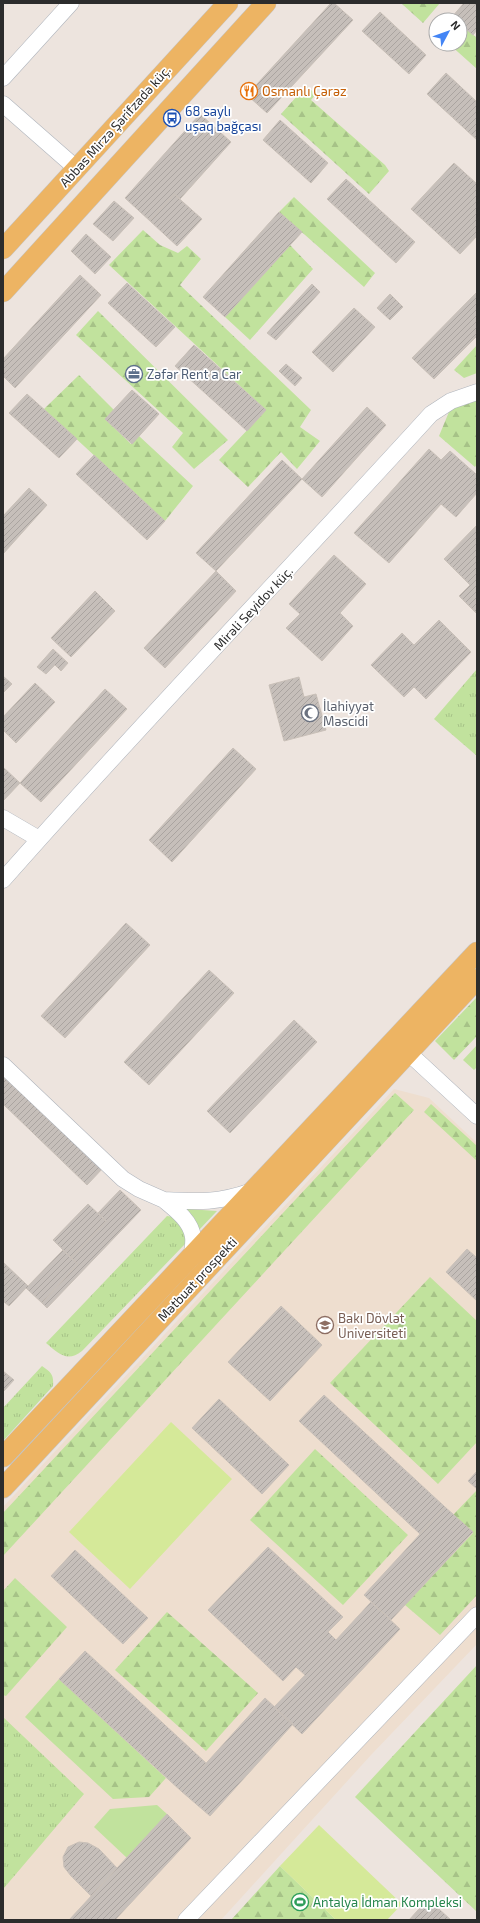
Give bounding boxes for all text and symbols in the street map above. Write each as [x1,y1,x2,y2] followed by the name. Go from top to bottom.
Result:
[428,12,468,52] north arrow
[448,18,463,32] text: N
[56,62,175,191] street label: Abbas Mirzə Şərifzadə küç.
[239,81,259,101] restaurant icon: Osmanlı Çərəz
[262,83,347,100] place label: Osmanlı Çərəz
[185,103,262,135] place label: 68 saylı uşaq bağçası
[162,108,182,128] bus stop icon: 68 saylı uşaq bağçası
[124,364,144,384] office icon: Zəfər Rent a Car
[147,366,241,382] place label: Zəfər Rent a Car
[210,563,297,654] street label: Mirəli Seyidov küç.
[323,698,374,729] place label: İlahiyyət Məscidi
[300,703,320,723] mosque icon: İlahiyyət Məscidi
[154,1234,240,1324] street label: Mətbuat prospekti
[338,1310,406,1341] place label: Bakı Dövlət Universiteti
[315,1315,335,1335] school or university icon: Bakı Dövlət Universiteti
[290,1892,310,1912] sports icon: Antalya İdman Kompleksi
[313,1894,462,1910] place label: Antalya İdman Kompleksi

